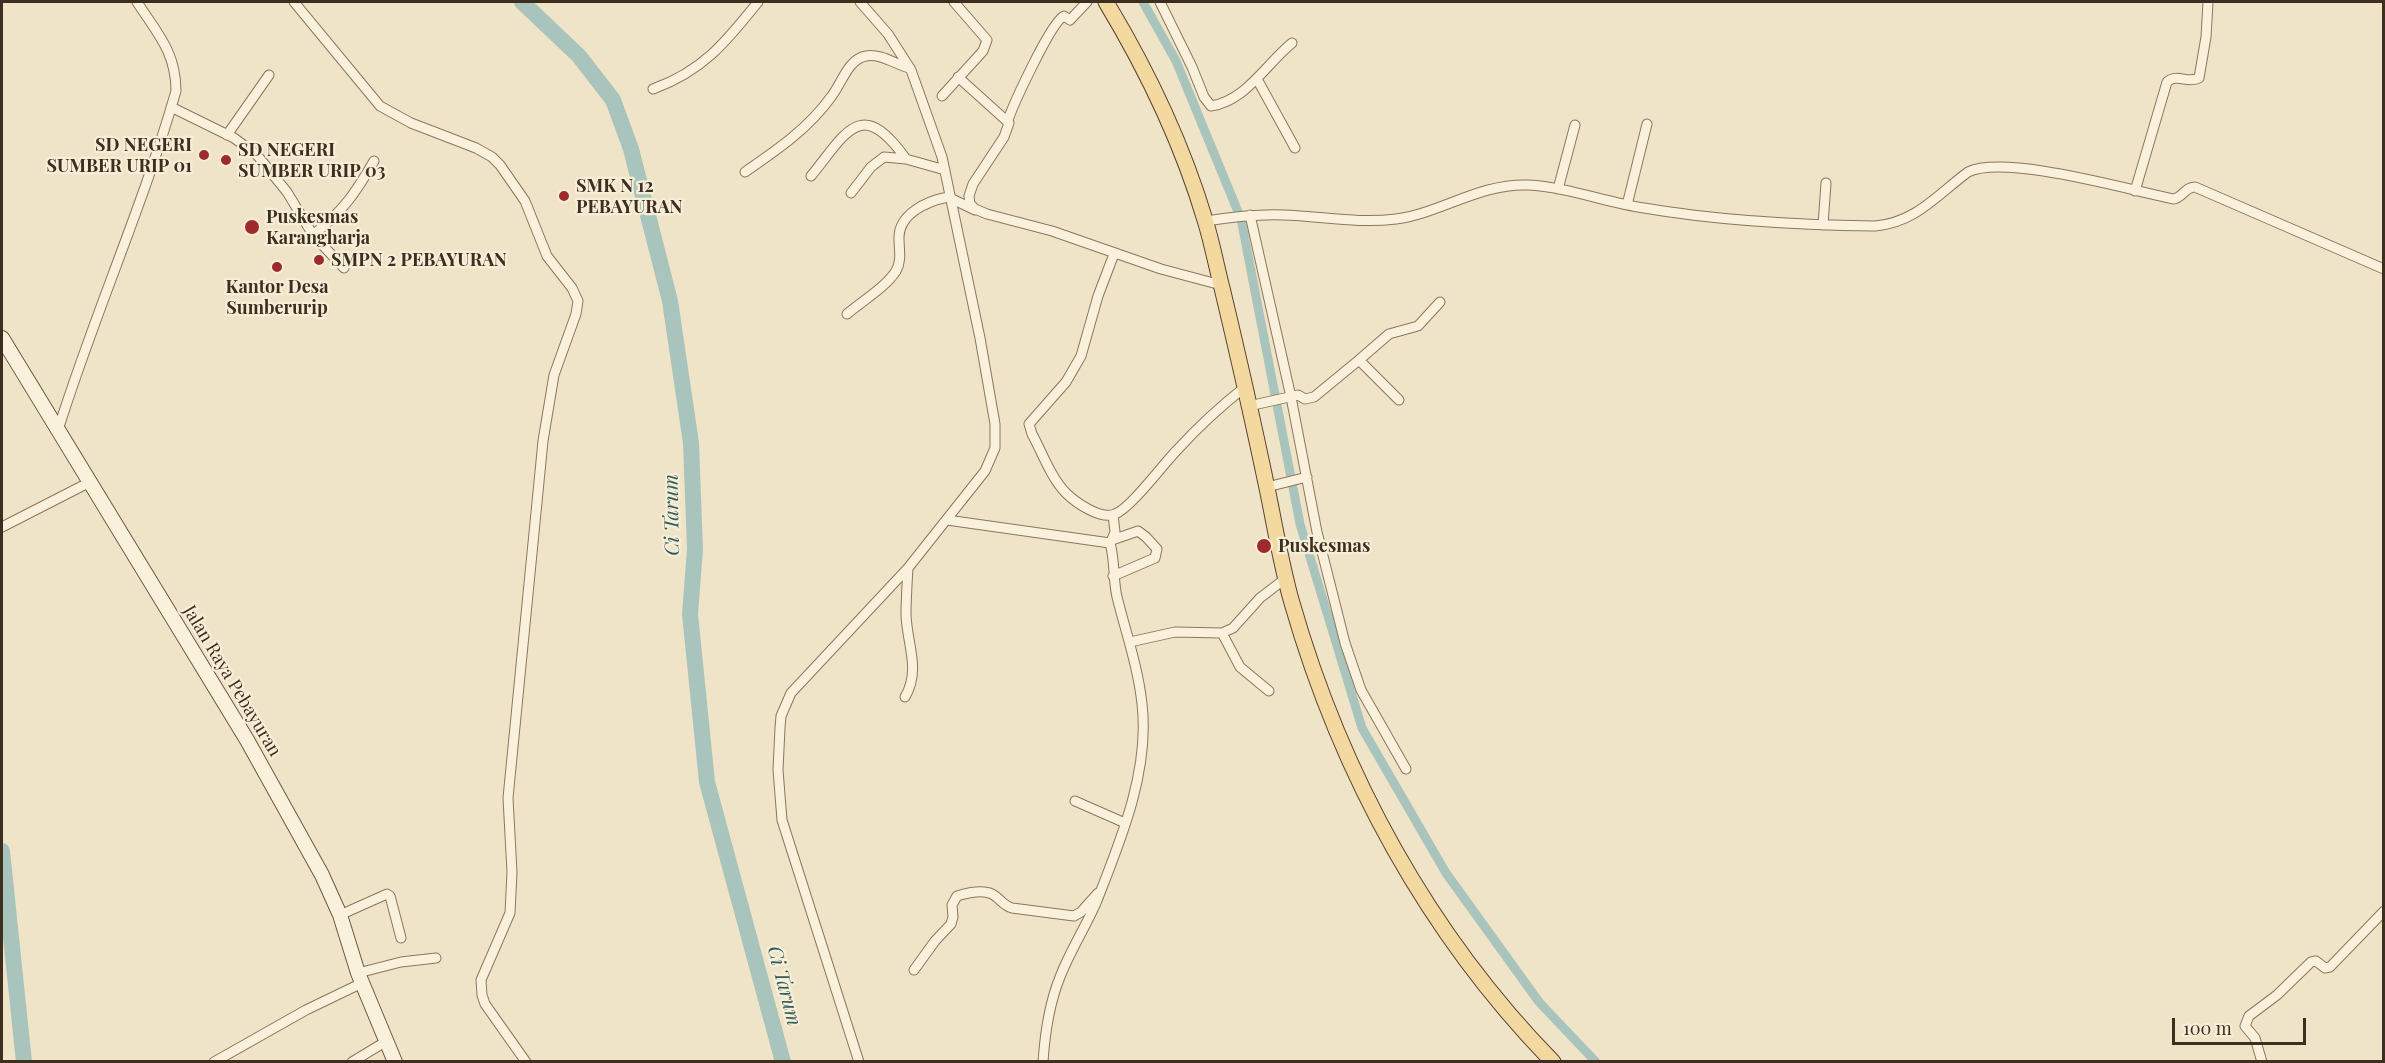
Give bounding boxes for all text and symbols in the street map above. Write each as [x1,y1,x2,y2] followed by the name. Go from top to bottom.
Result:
[46,134,192,176] place label: SD NEGERI SUMBER URIP 01
[238,139,385,182] place label: SD NEGERI SUMBER URIP 03
[197,148,211,162] marker: SD NEGERI SUMBER URIP 01
[219,153,233,167] marker: SD NEGERI SUMBER URIP 03
[576,175,682,218] place label: SMK N 12 PEBAYURAN
[557,189,571,203] marker: SMK N 12 PEBAYURAN
[266,206,370,248] place label: Puskesmas Karangharja
[243,218,261,236] marker: Puskesmas Karangharja
[331,249,507,271] place label: SMPN 2 PEBAYURAN
[312,253,326,267] marker: SMPN 2 PEBAYURAN
[270,260,284,274] marker: Kantor Desa Sumberurip
[226,276,328,318] place label: Kantor Desa Sumberurip
[659,474,685,556] water label: Ci Tarum
[1278,535,1370,557] place label: Puskesmas
[1255,537,1273,555] marker: Puskesmas
[178,602,286,760] street label: Jalan Raya Pebayuran
[762,943,806,1029] water label: Ci Tarum
[2175,1006,2308,1044] scale bar
[2183,1016,2232,1040] text: 100 m

